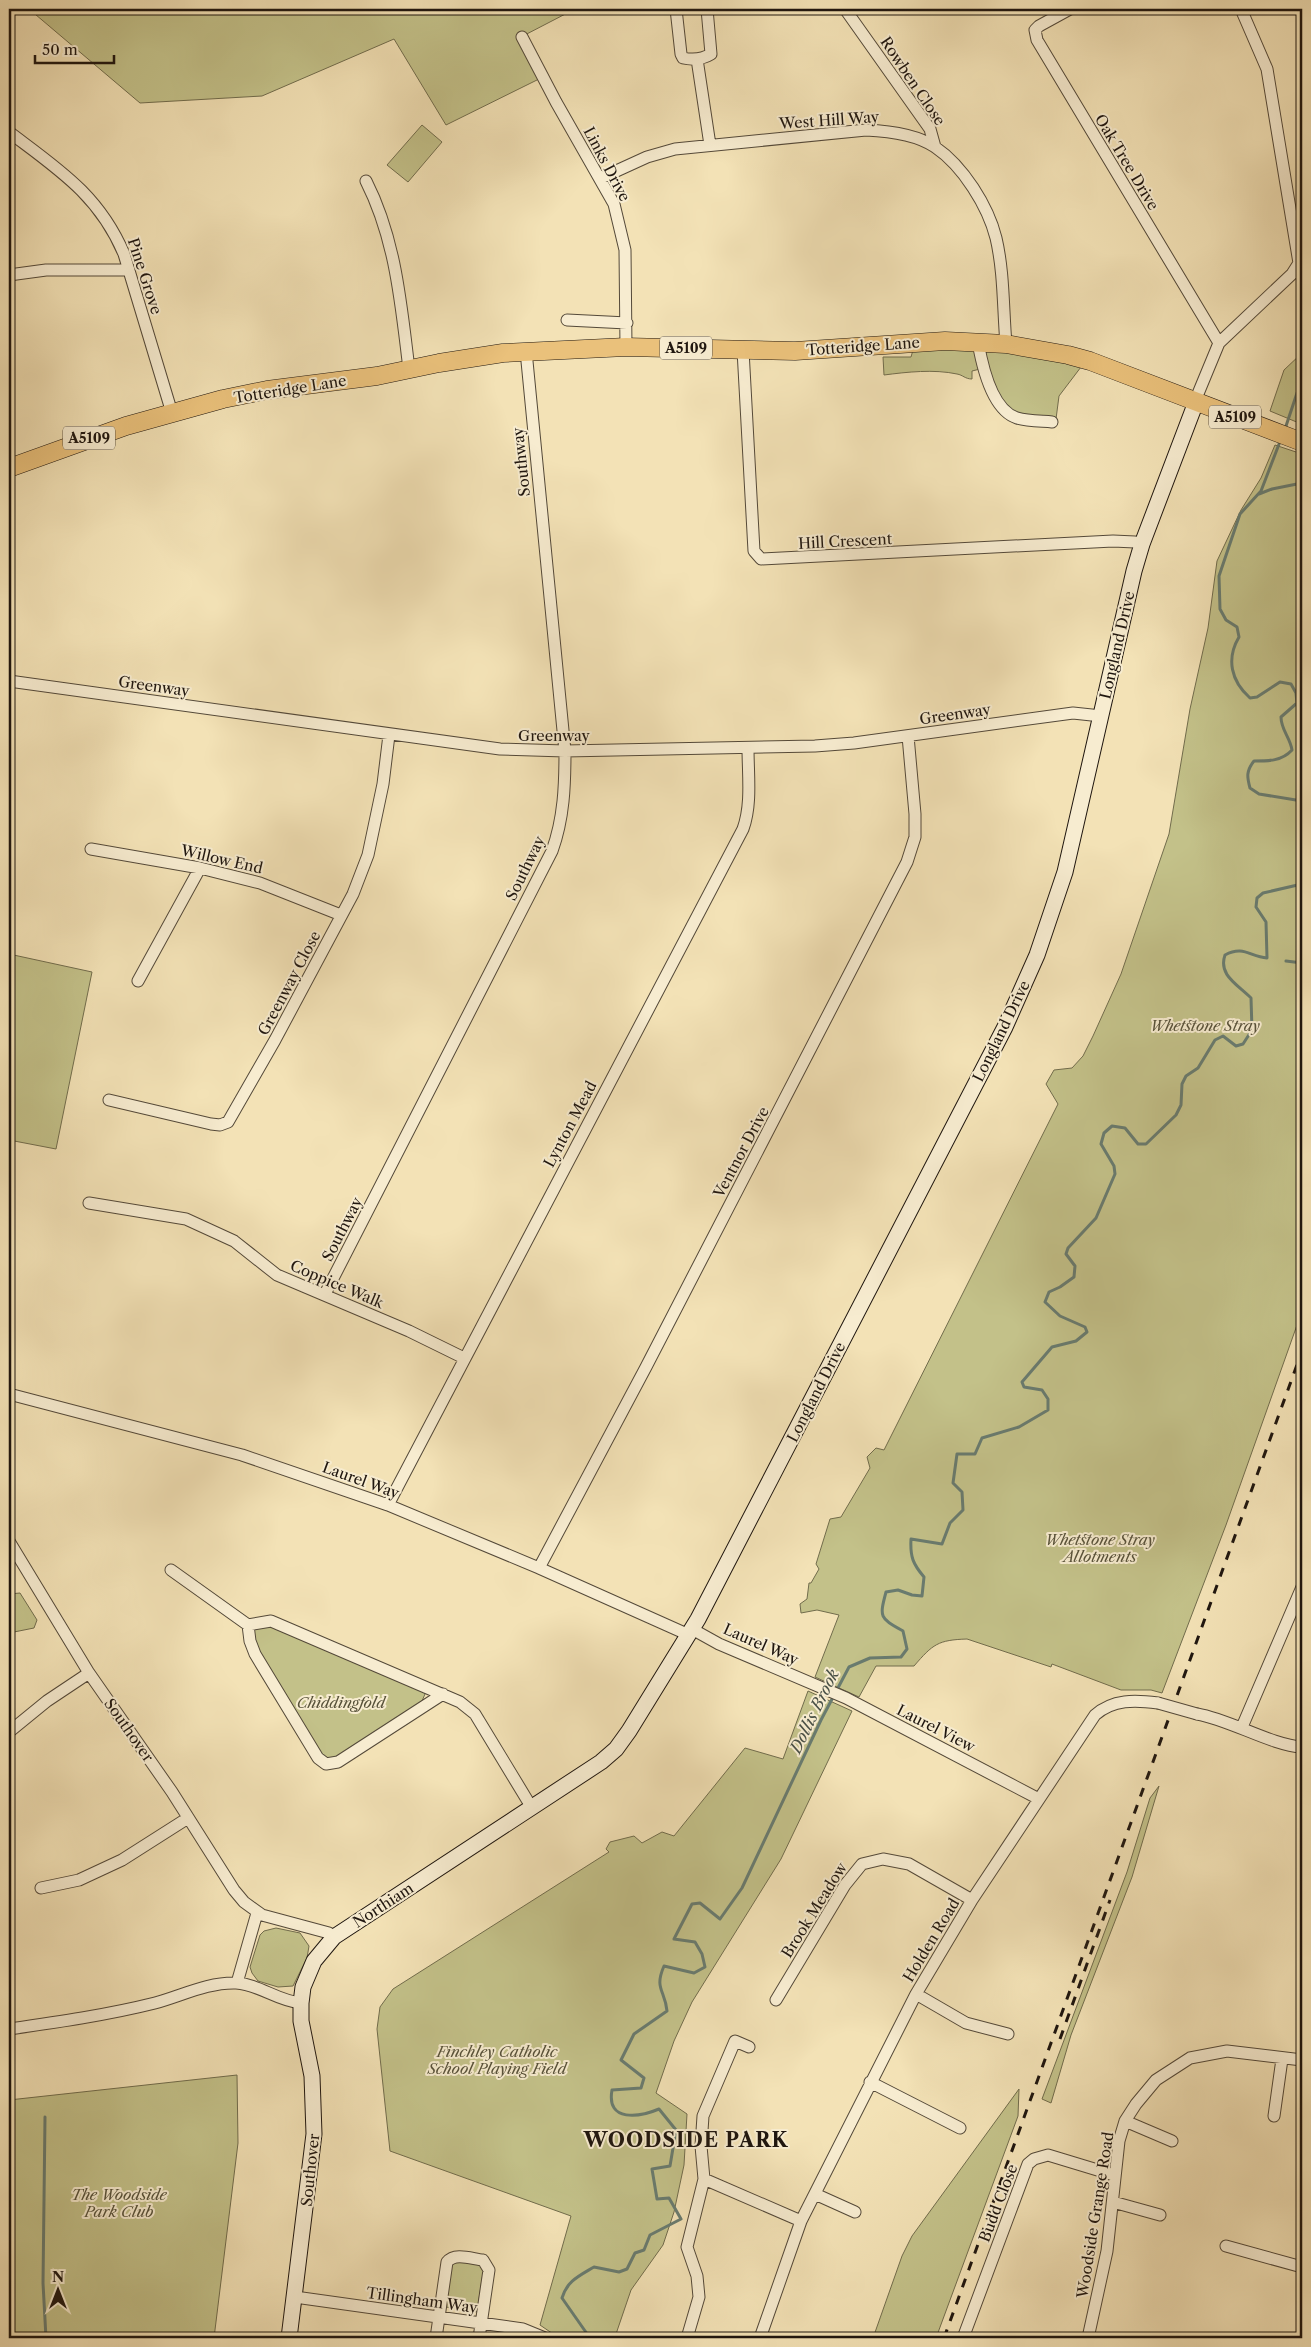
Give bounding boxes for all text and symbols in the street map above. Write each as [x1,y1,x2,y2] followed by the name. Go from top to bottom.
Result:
[35,32,114,64] scale bar
[876,33,950,129] street label: Rowben Close
[42,40,78,59] text: 50 m
[777,107,880,133] street label: West Hill Way
[1091,111,1163,213] street label: Oak Tree Drive
[579,123,635,205] street label: Links Drive
[124,235,166,317] street label: Pine Grove
[806,333,920,359] street label: Totteridge Lane
[660,336,712,359] road number: A5109
[232,371,348,407] street label: Totteridge Lane
[1209,406,1261,428] road number: A5109
[63,426,115,449] road number: A5109
[508,426,534,498] street label: Southway
[798,529,893,553] street label: Hill Crescent
[1095,589,1139,701] street label: Longland Drive
[117,672,192,700] street label: Greenway
[918,700,993,728] street label: Greenway
[518,726,591,745] street label: Greenway
[501,832,549,903] street label: Southway
[178,840,265,878] street label: Willow End
[253,928,325,1038] street label: Greenway Close
[968,977,1034,1085] street label: Longland Drive
[1150,1016,1261,1035] park label: Whetstone Stray
[539,1078,601,1170] street label: Lynton Mead
[709,1103,773,1202] street label: Ventnor Drive
[318,1193,367,1264] street label: Southway
[287,1256,388,1313] street label: Coppice Walk
[783,1339,849,1445] street label: Longland Drive
[320,1457,403,1503] street label: Laurel Way
[1045,1530,1156,1566] park label: Whetstone Stray Allotments
[720,1619,802,1669] street label: Laurel Way
[784,1665,843,1758] water label: Dollis Brook
[297,1693,387,1712] park label: Chiddingfold
[100,1695,158,1766] street label: Southover
[894,1700,979,1756] street label: Laurel View
[777,1858,851,1961] street label: Brook Meadow
[349,1878,417,1932] street label: Northiam
[899,1895,963,1985] street label: Holden Road
[427,2042,568,2078] park label: Finchley Catholic School Playing Field
[582,2128,789,2152] district label: WOODSIDE PARK
[1072,2130,1118,2301] street label: Woodside Grange Road
[297,2132,323,2207] street label: Southover
[974,2161,1022,2245] street label: Budd Close
[71,2185,168,2221] park label: The Woodside Park Club
[32,2264,82,2314] north arrow
[52,2268,64,2286] text: N
[365,2283,479,2317] street label: Tillingham Way

